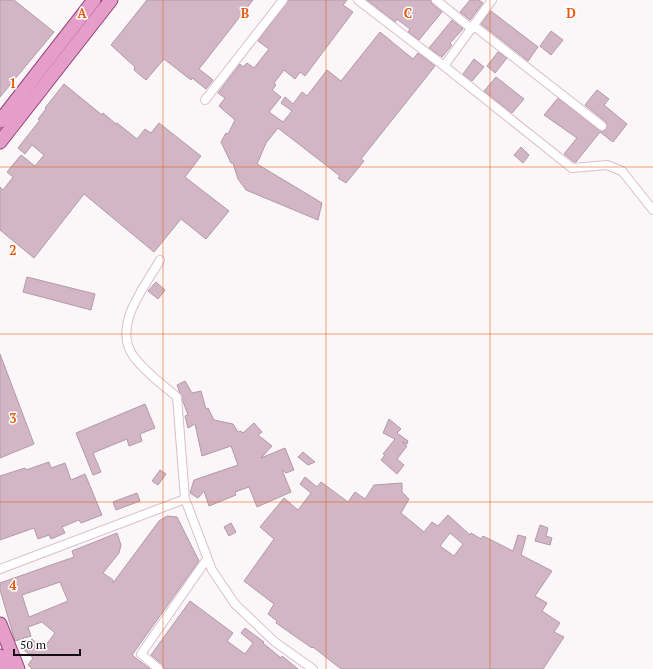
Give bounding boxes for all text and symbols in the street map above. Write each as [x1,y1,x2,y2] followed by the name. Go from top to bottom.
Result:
[77,4,87,22] text: A
[241,4,249,22] text: B
[404,4,412,22] text: C
[566,4,576,22] text: D
[9,74,17,92] text: 1
[9,241,17,259] text: 2
[9,409,17,427] text: 3
[9,576,17,594] text: 4
[14,631,80,657] scale bar
[20,637,47,652] text: 50 m

